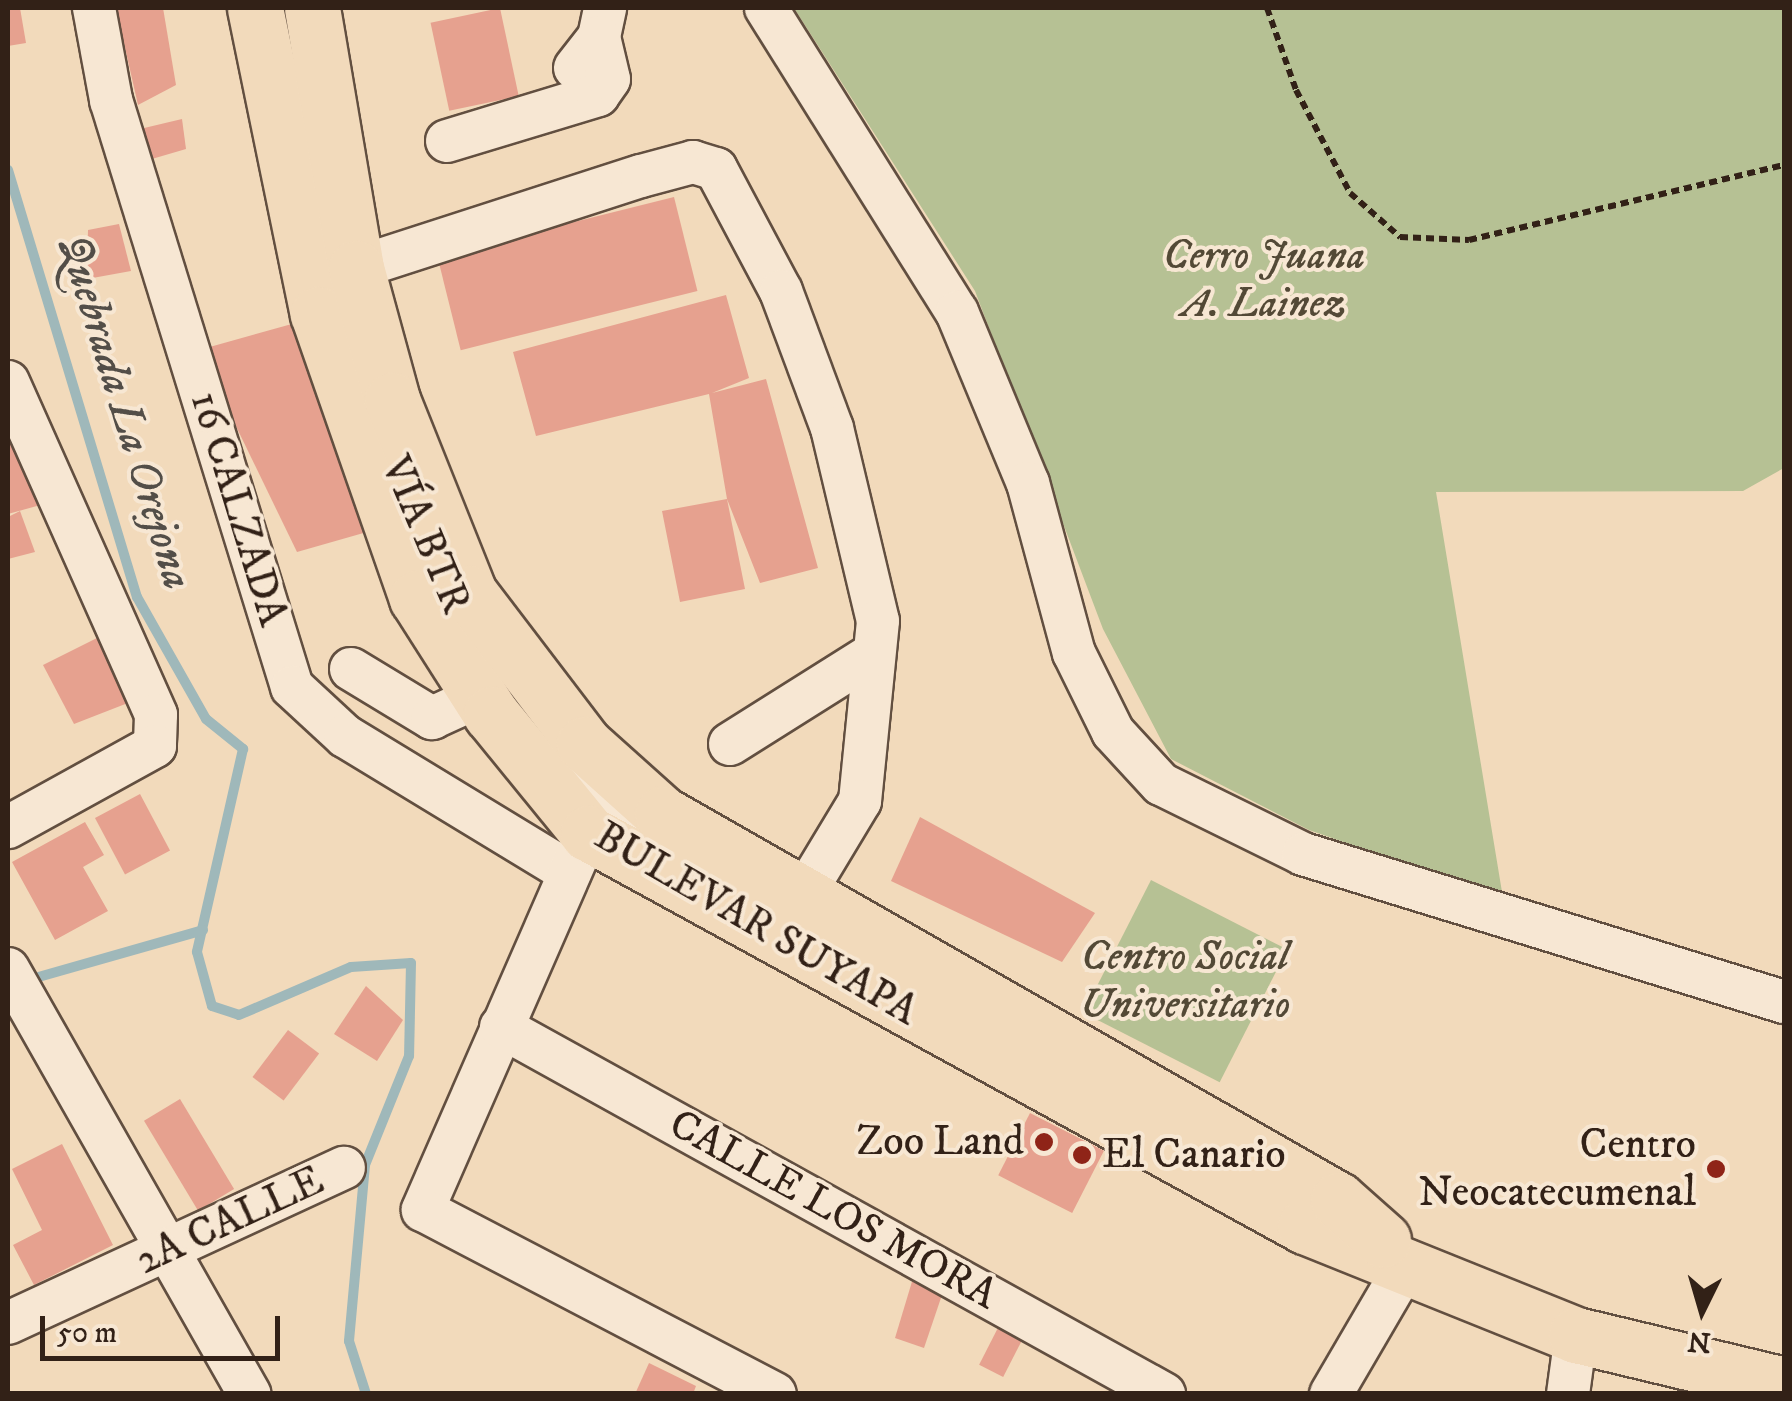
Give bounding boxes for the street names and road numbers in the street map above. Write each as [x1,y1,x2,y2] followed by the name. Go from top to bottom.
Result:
[178,386,298,632] street label: 16 CALZADA
[369,449,481,621] street label: VÍA BTR
[586,811,926,1037] street label: BULEVAR SUYAPA
[660,1099,1006,1321] street label: CALLE LOS MORA
[128,1156,332,1286] street label: 2A CALLE

